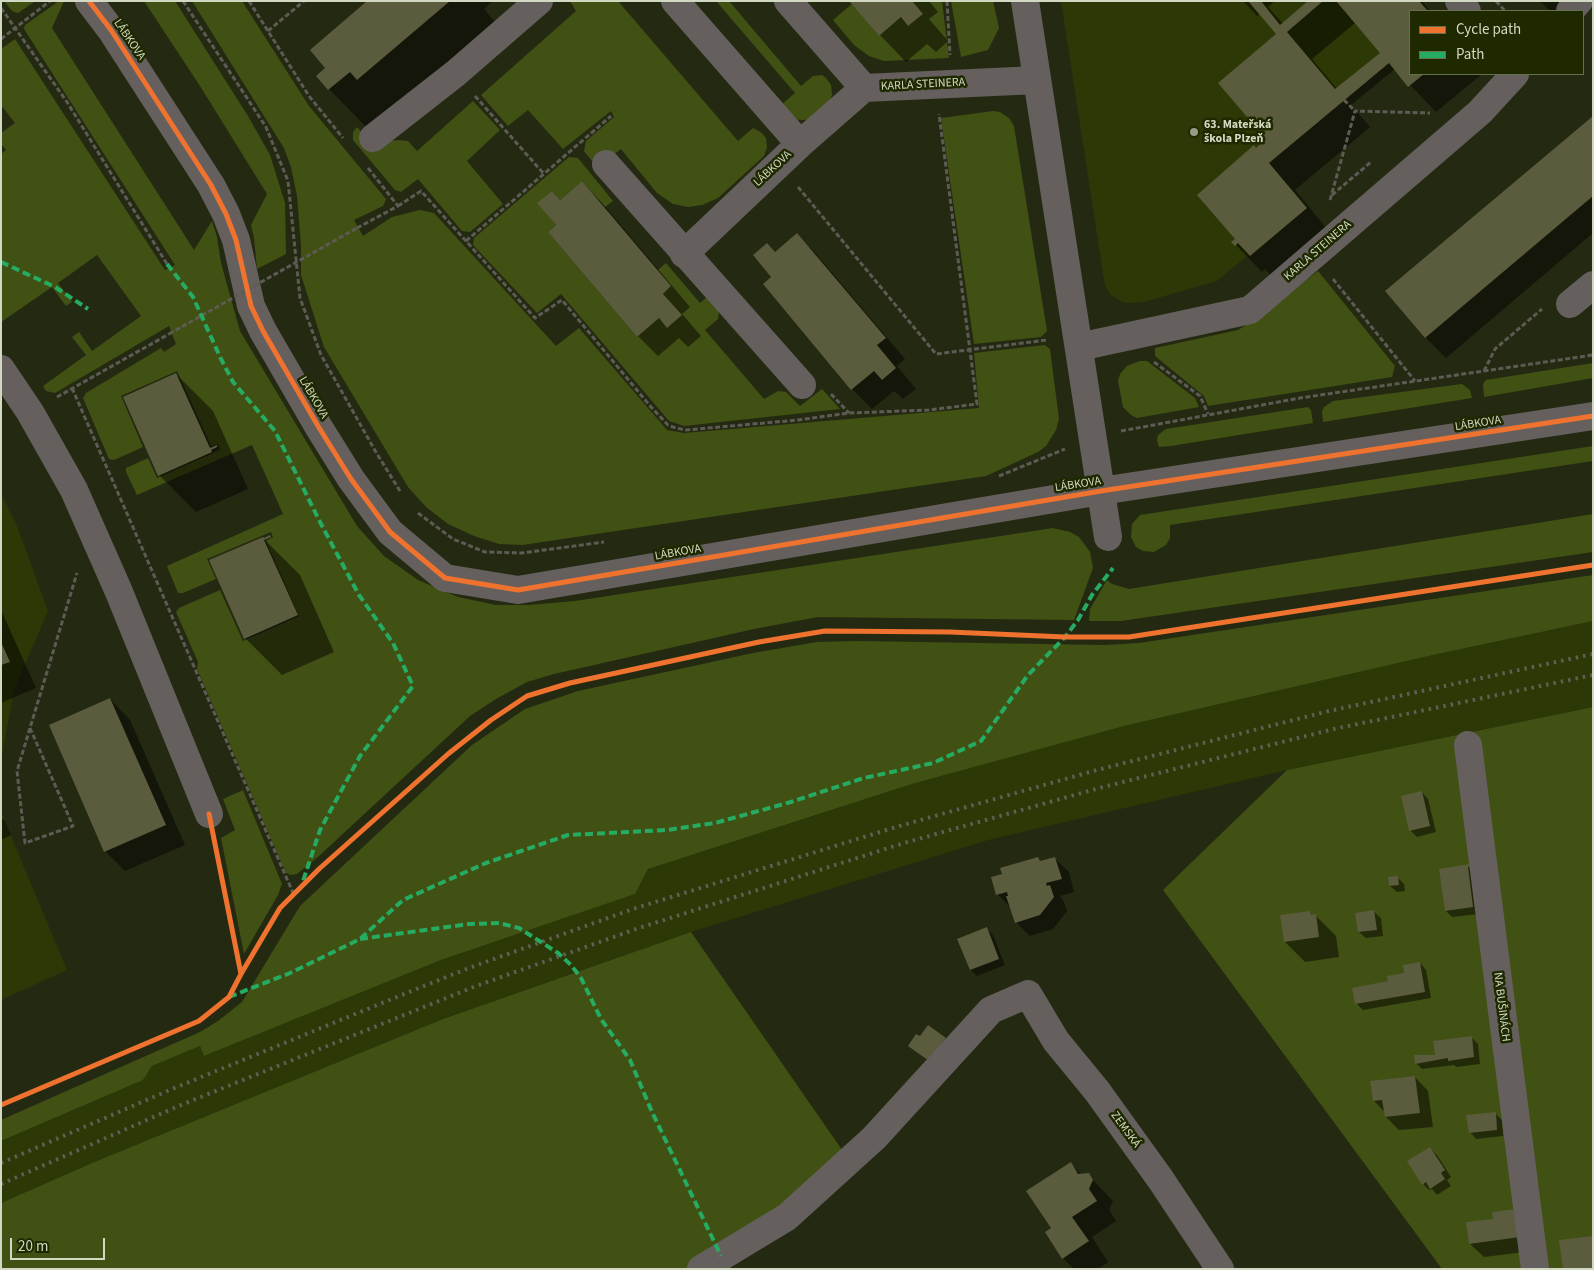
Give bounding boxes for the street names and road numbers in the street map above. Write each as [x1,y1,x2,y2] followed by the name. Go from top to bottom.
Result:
[110,17,148,63] street label: LÁBKOVA
[880,76,966,94] street label: KARLA STEINERA
[751,148,795,190] street label: LÁBKOVA
[1281,218,1355,284] street label: KARLA STEINERA
[295,374,331,422] street label: LÁBKOVA
[1454,413,1502,435] street label: LÁBKOVA
[1054,474,1102,496] street label: LÁBKOVA
[654,542,702,564] street label: LÁBKOVA
[1490,971,1512,1043] street label: NA BUŠINÁCH
[1107,1109,1143,1151] street label: ZEMSKÁ

